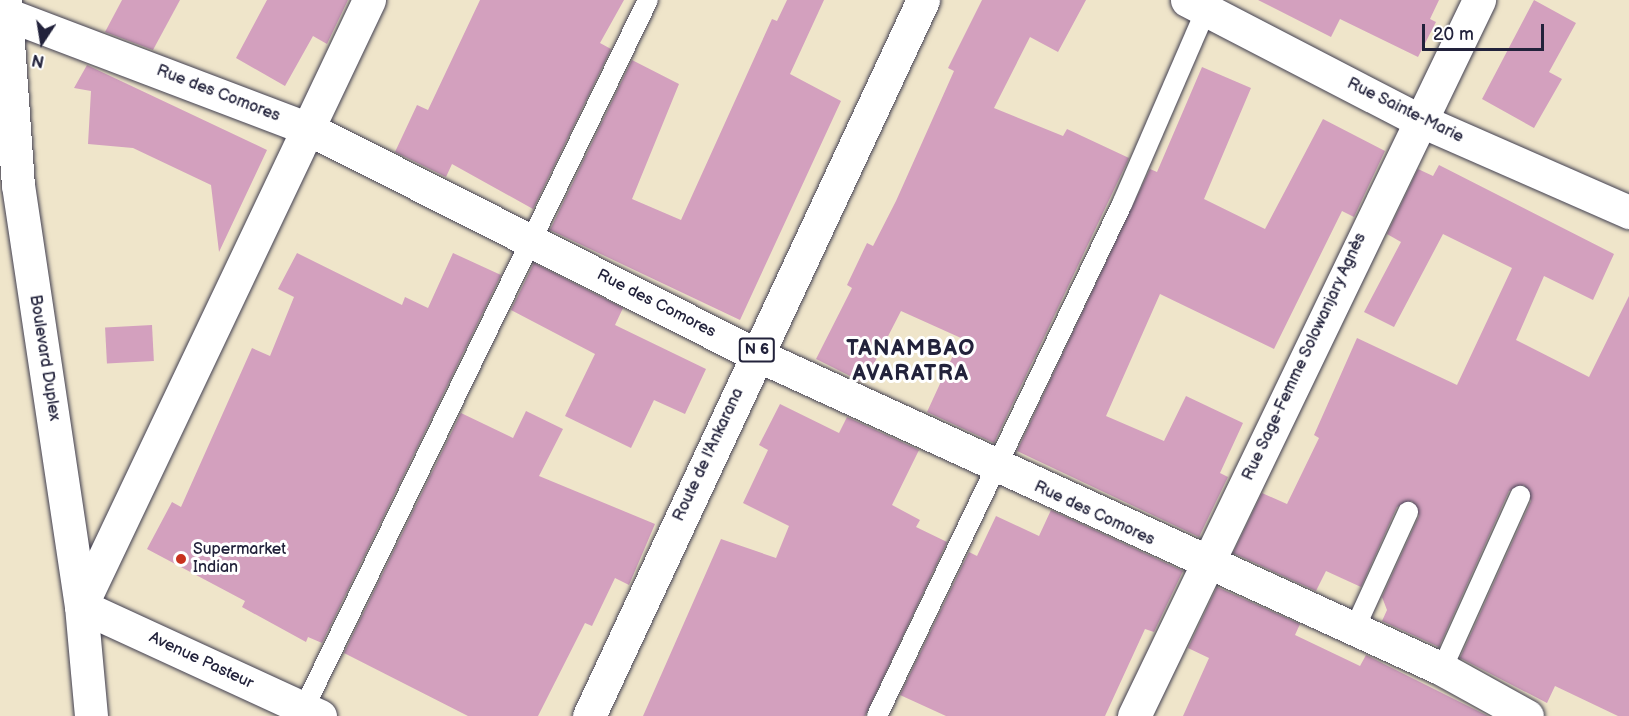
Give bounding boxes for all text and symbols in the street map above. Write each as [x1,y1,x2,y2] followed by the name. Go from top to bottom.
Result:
[12,12,72,72] north arrow
[1425,12,1546,50] scale bar
[1433,24,1474,45] text: 20 m
[30,50,46,71] text: N
[154,62,282,126] street label: Rue des Comores
[1344,74,1466,148] street label: Rue Sainte-Marie
[1239,229,1371,485] street label: Rue Sage-Femme Solowanjary Agnès
[593,266,719,342] street label: Rue des Comores
[25,294,63,422] street label: Boulevard Duplex
[846,335,976,386] district label: TANAMBAO AVARATRA
[738,338,777,362] road number: N 6
[670,385,748,525] street label: Route de l'Ankarana
[1031,478,1157,550] street label: Rue des Comores
[193,540,286,578] place label: Supermarket Indian
[174,552,188,566] marker: Supermarket Indian
[146,628,256,694] street label: Avenue Pasteur

